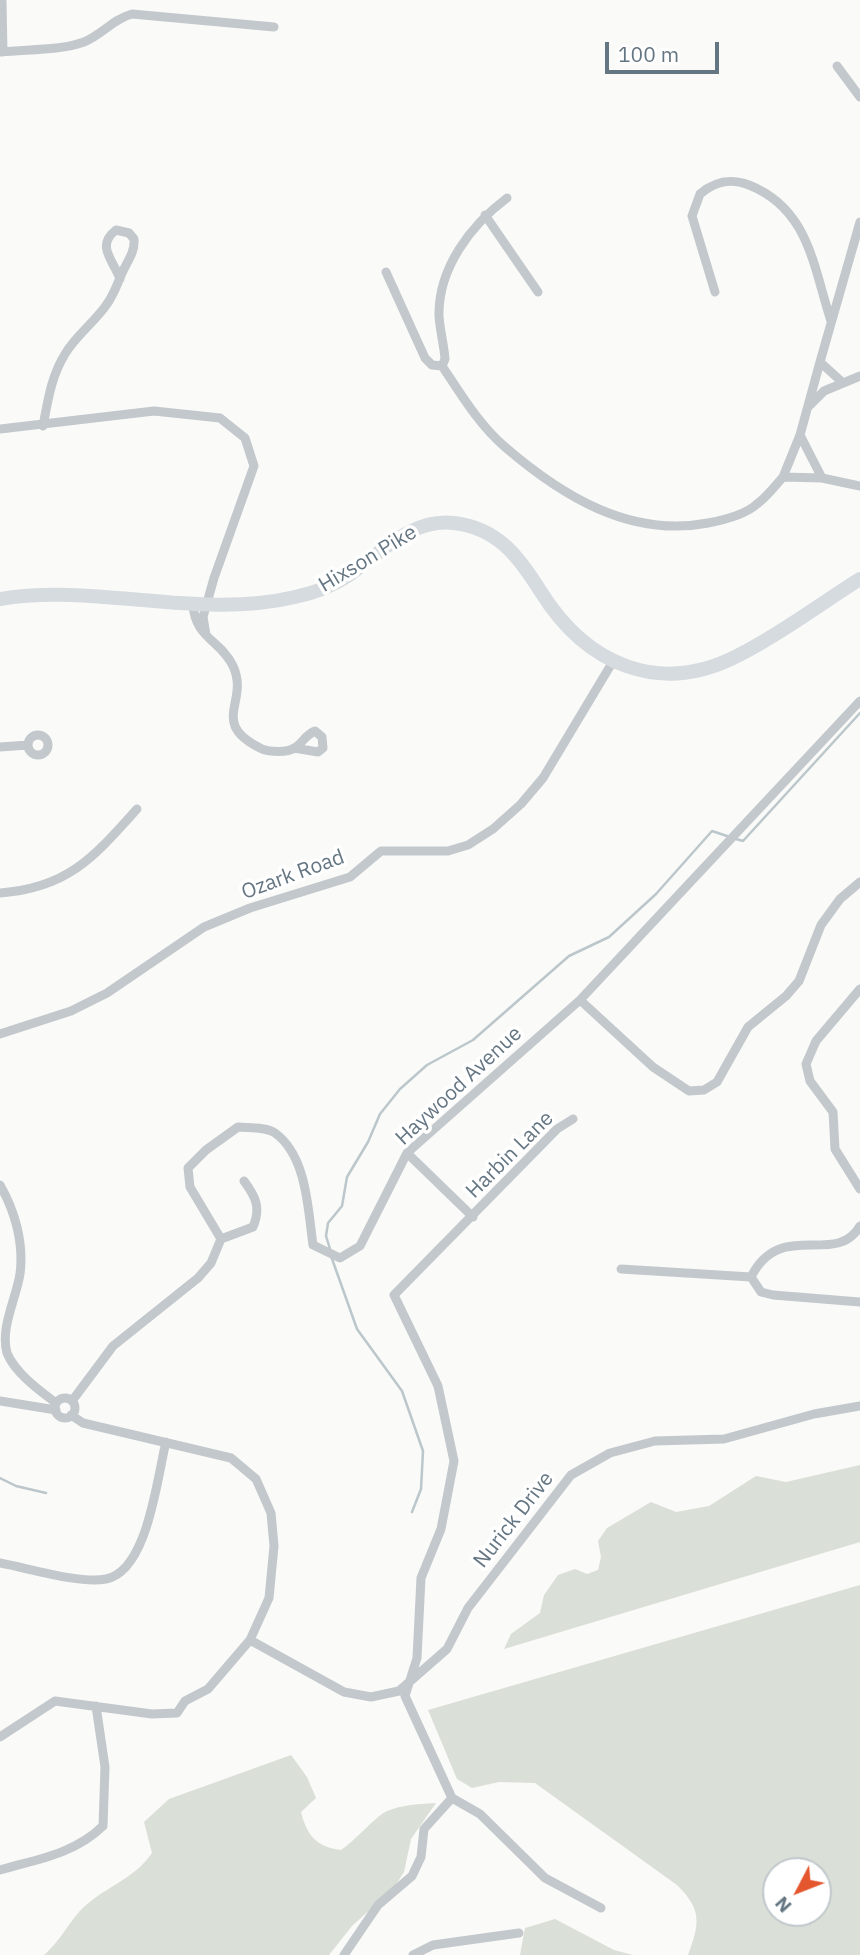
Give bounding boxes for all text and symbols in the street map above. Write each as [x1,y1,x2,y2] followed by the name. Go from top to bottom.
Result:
[608,28,722,72] scale bar
[618,40,679,68] text: 100 m
[314,520,422,598] street label: Hixson Pike
[238,845,348,905] street label: Ozark Road
[391,1021,527,1151] street label: Haywood Avenue
[461,1106,559,1204] street label: Harbin Lane
[469,1467,559,1573] street label: Nurick Drive
[762,1857,832,1927] north arrow
[769,1892,796,1918] text: N

